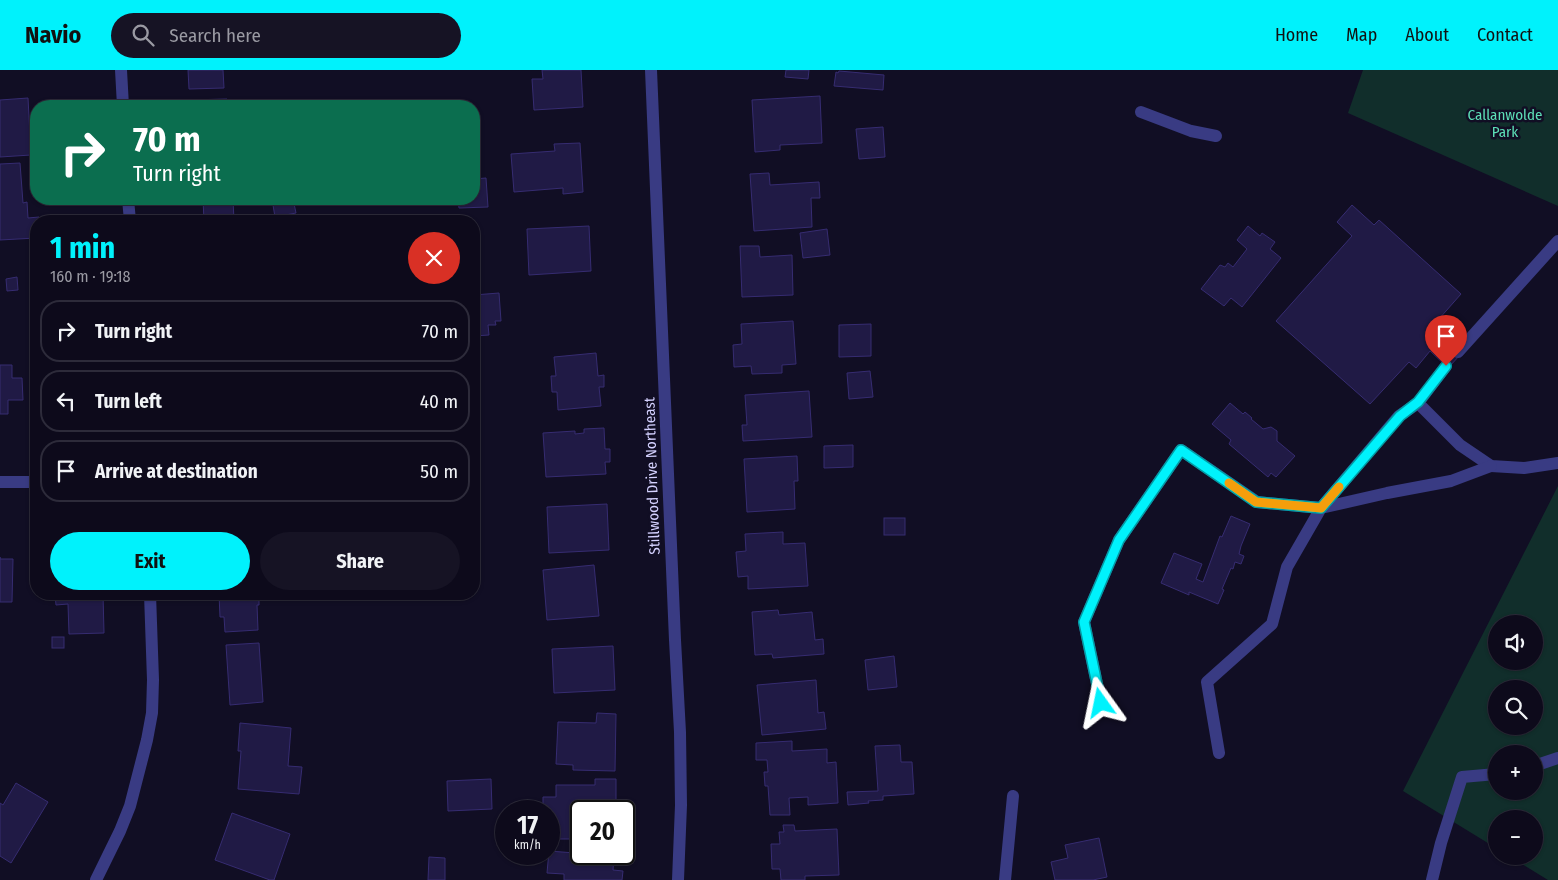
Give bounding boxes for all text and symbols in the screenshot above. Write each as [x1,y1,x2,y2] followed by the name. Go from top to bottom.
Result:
[111,13,461,58] search box
[25,21,81,49] text: Navio
[129,21,157,49] icon: search
[169,24,261,47] text: Search here
[1275,24,1318,46] text: Home
[1346,24,1377,46] text: Map
[1405,24,1449,46] text: About
[1477,24,1533,46] text: Contact
[1468,106,1542,141] park label: Callanwolde Park
[133,118,201,160] text: 70 m
[50,120,115,185] icon: right
[133,160,221,187] text: Turn right
[50,230,115,266] text: 1 min
[408,232,460,284] button: close
[50,267,130,286] text: 160 m · 19:18
[1425,315,1467,366] pin
[52,317,80,345] icon: right
[95,320,172,343] text: Turn right
[422,320,458,343] text: 70 m
[1432,322,1460,350] icon: arrive
[52,387,80,415] icon: left
[95,390,162,413] text: Turn left
[420,390,458,413] text: 40 m
[640,397,664,555] street label: Stillwood Drive Northeast
[52,457,80,485] icon: arrive
[95,460,258,483] text: Arrive at destination
[420,460,458,483] text: 50 m
[50,532,250,590] button: Exit
[260,532,460,590] button: Share
[1488,615,1543,865] map controls
[1488,615,1543,670] button: sound
[1074,676,1126,728] position arrow
[1488,680,1543,735] button: search
[1488,745,1543,800] button: +
[570,800,635,865] speed limit sign: 20
[1488,810,1543,865] button: −
[517,811,538,841] text: 17
[514,838,541,852] text: km/h

